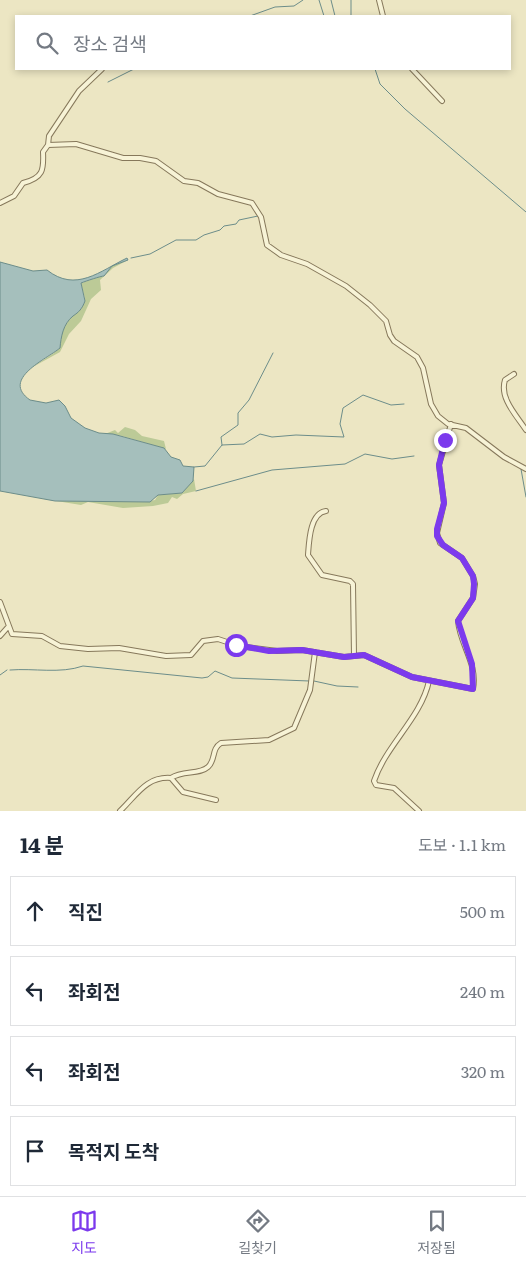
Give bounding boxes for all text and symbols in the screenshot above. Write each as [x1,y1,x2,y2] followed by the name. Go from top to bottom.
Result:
[15,15,511,70] search box
[33,29,61,57] icon: search
[73,29,147,57] text: 장소 검색
[434,429,457,452] route end
[225,634,248,657] route start
[20,828,64,859] text: 14 분
[418,832,506,856] text: 도보 · 1.1 km
[21,897,49,925] icon: ahead
[68,897,103,925] text: 직진
[460,899,505,923] text: 500 m
[21,977,49,1005] icon: left
[68,977,120,1005] text: 좌회전
[460,979,505,1003] text: 240 m
[21,1057,49,1085] icon: left
[68,1057,120,1085] text: 좌회전
[461,1059,505,1083] text: 320 m
[21,1137,49,1165] icon: arrive
[68,1137,159,1165] text: 목적지 도착
[70,1207,98,1257] tab: 지도
[238,1207,277,1257] tab: 길찾기
[417,1207,456,1257] tab: 저장됨

